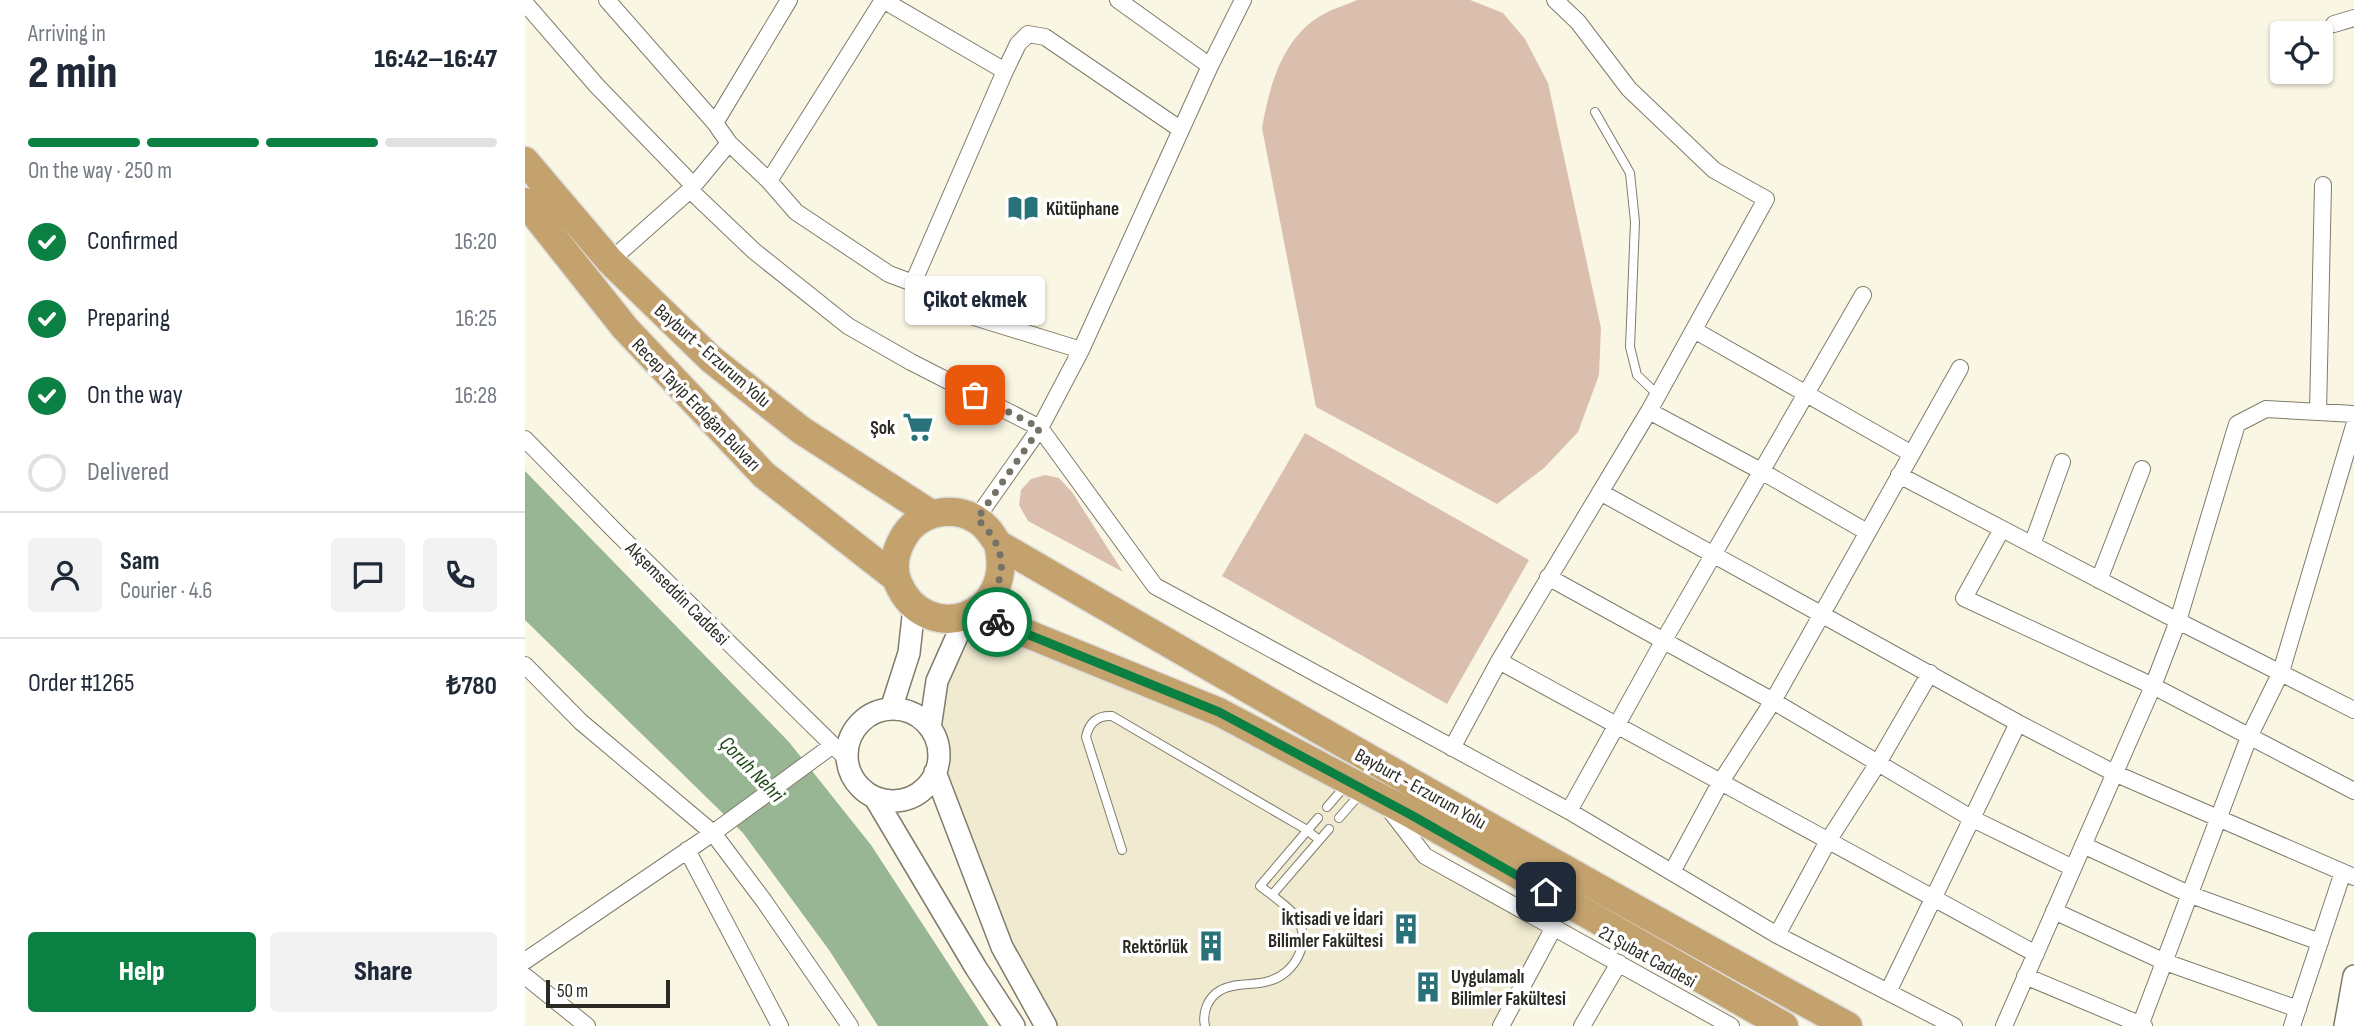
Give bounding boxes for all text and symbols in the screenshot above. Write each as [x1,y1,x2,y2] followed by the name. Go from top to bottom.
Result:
[28,20,106,48] text: Arriving in
[2270,21,2333,84] map controls
[2270,21,2333,84] button: locate
[374,44,497,75] text: 16:42–16:47
[28,46,117,101] text: 2 min
[28,157,172,185] text: On the way · 250 m
[1006,191,1040,225] library icon: Kütüphane
[1046,198,1119,221] place label: Kütüphane
[28,223,66,261] icon: check
[87,226,178,257] text: Confirmed
[455,228,497,256] text: 16:20
[905,276,1045,325] callout: Çikot ekmek
[923,286,1027,314] text: Çikot ekmek
[649,299,775,413] street label: Bayburt - Erzurum Yolu
[28,300,66,338] icon: check
[87,303,170,334] text: Preparing
[456,305,497,333] text: 16:25
[627,334,765,476] street label: Recep Tayip Erdoğan Bulvarı
[945,365,1005,425] pin
[956,376,994,414] icon: bag
[28,377,66,415] icon: check
[87,380,183,411] text: On the way
[455,382,497,410] text: 16:28
[901,410,935,444] supermarket icon: Şok
[870,417,895,440] place label: Şok
[87,457,169,488] text: Delivered
[620,537,734,651] street label: Akşemseddin Caddesi
[28,538,102,612] button: person
[331,538,405,612] button: chat
[423,538,497,612] button: phone
[120,546,160,577] text: Sam
[120,577,212,605] text: Courier · 4.6
[962,587,1032,657] courier
[978,603,1016,641] icon: bike
[28,668,135,699] text: Order #1265
[446,671,497,702] text: ₺780
[714,731,790,808] water label: Çoruh Nehri
[1351,744,1490,835] street label: Bayburt - Erzurum Yolu
[1516,862,1576,922] pin
[1527,873,1565,911] icon: home
[1268,908,1383,953] place label: İktisadi ve İdari Bilimler Fakültesi
[1389,912,1423,946] building icon: İktisadi ve İdari Bilimler Fakültesi
[1595,921,1700,993] street label: 21 Şubat Caddesi
[1194,929,1228,963] building icon: Rektörlük
[28,932,256,1012] button: Help
[270,932,497,1012] button: Share
[1122,936,1188,959] place label: Rektörlük
[1451,966,1566,1011] place label: Uygulamalı Bilimler Fakültesi
[1411,970,1445,1004] building icon: Uygulamalı Bilimler Fakültesi
[546,977,670,1009] scale bar
[557,980,588,1003] text: 50 m

